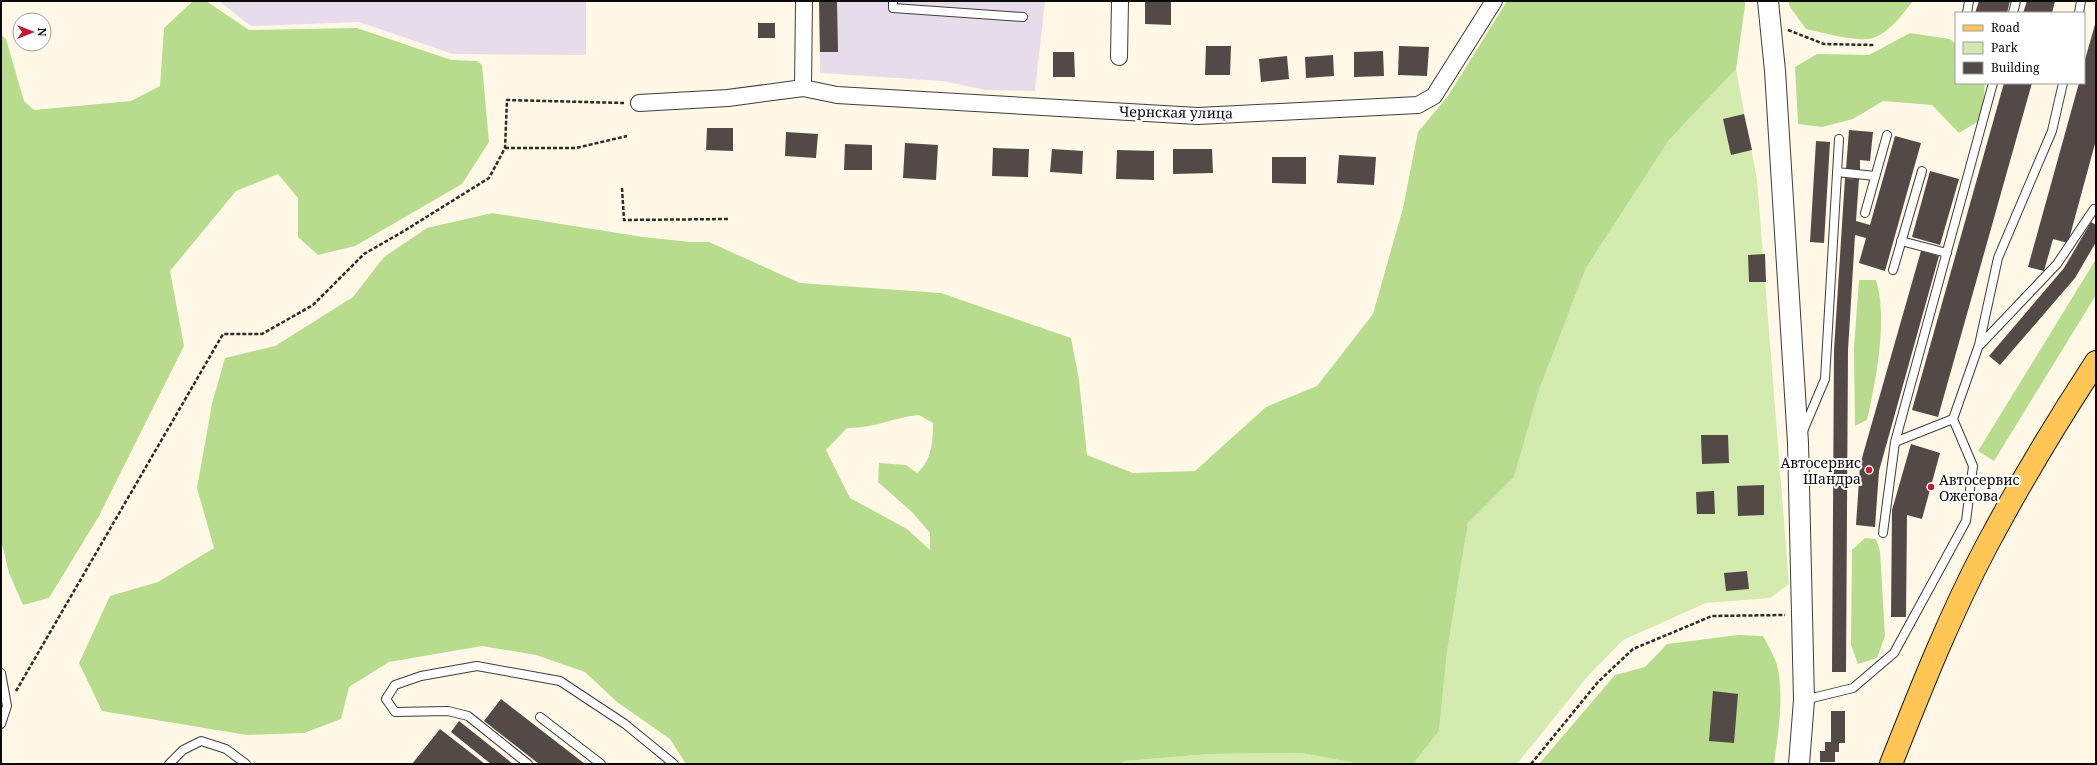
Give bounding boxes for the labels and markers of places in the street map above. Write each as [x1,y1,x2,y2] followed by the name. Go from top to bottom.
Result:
[1781,453,1861,488] place label: Автосервис Шандра
[1864,465,1874,475] marker: Автосервис Шандра
[1939,470,2020,505] place label: Автосервис Ожегова
[1926,482,1936,492] marker: Автосервис Ожегова

